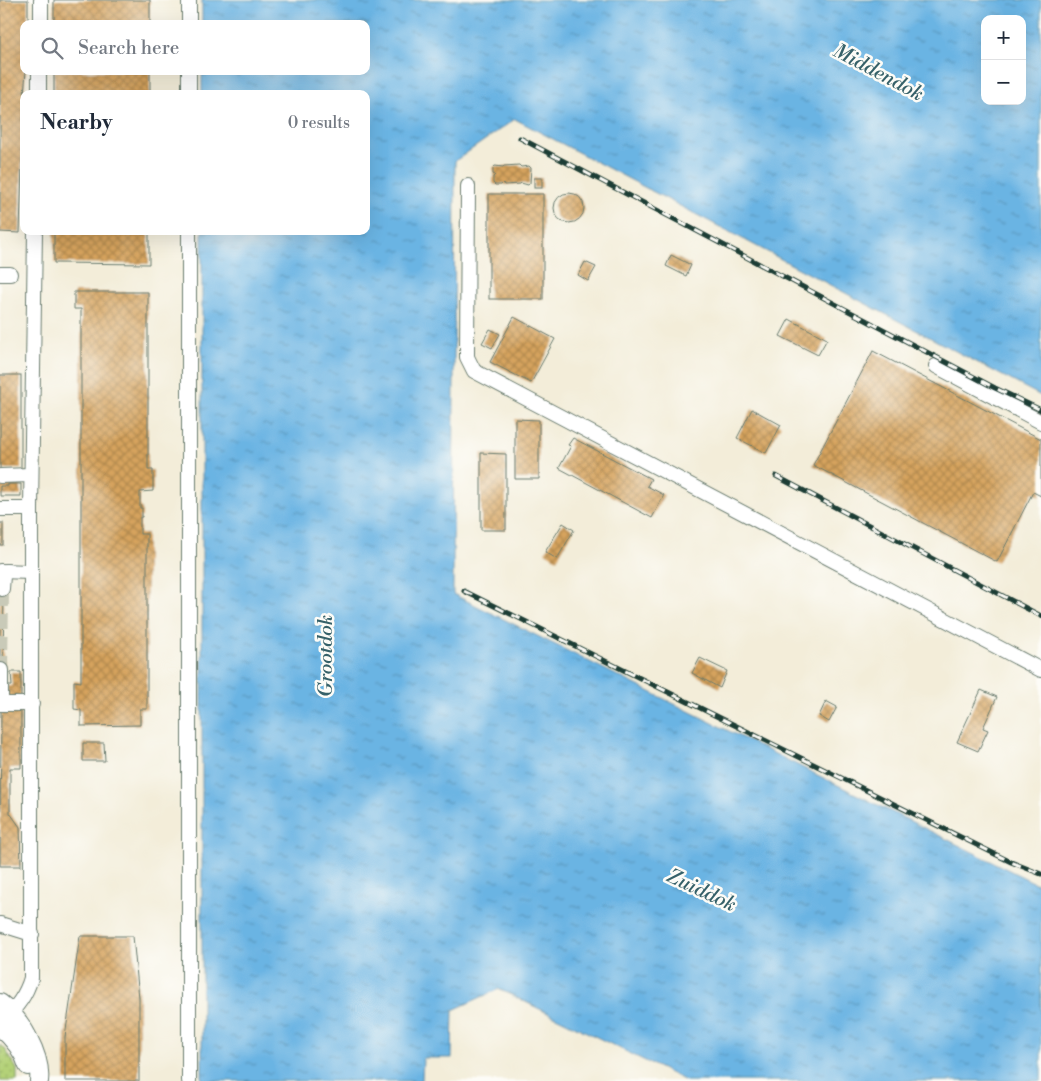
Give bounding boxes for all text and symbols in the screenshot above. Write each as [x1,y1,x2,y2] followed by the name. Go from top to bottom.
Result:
[981,15,1026,105] map controls
[981,15,1026,60] button: +
[20,20,370,75] search box
[38,34,66,62] icon: search
[78,36,179,60] text: Search here
[828,39,928,107] water label: Middendok
[981,60,1026,105] button: −
[40,110,113,136] text: Nearby
[288,113,350,133] text: 0 results
[314,615,339,697] water label: Grootdok
[662,864,740,918] water label: Zuiddok

